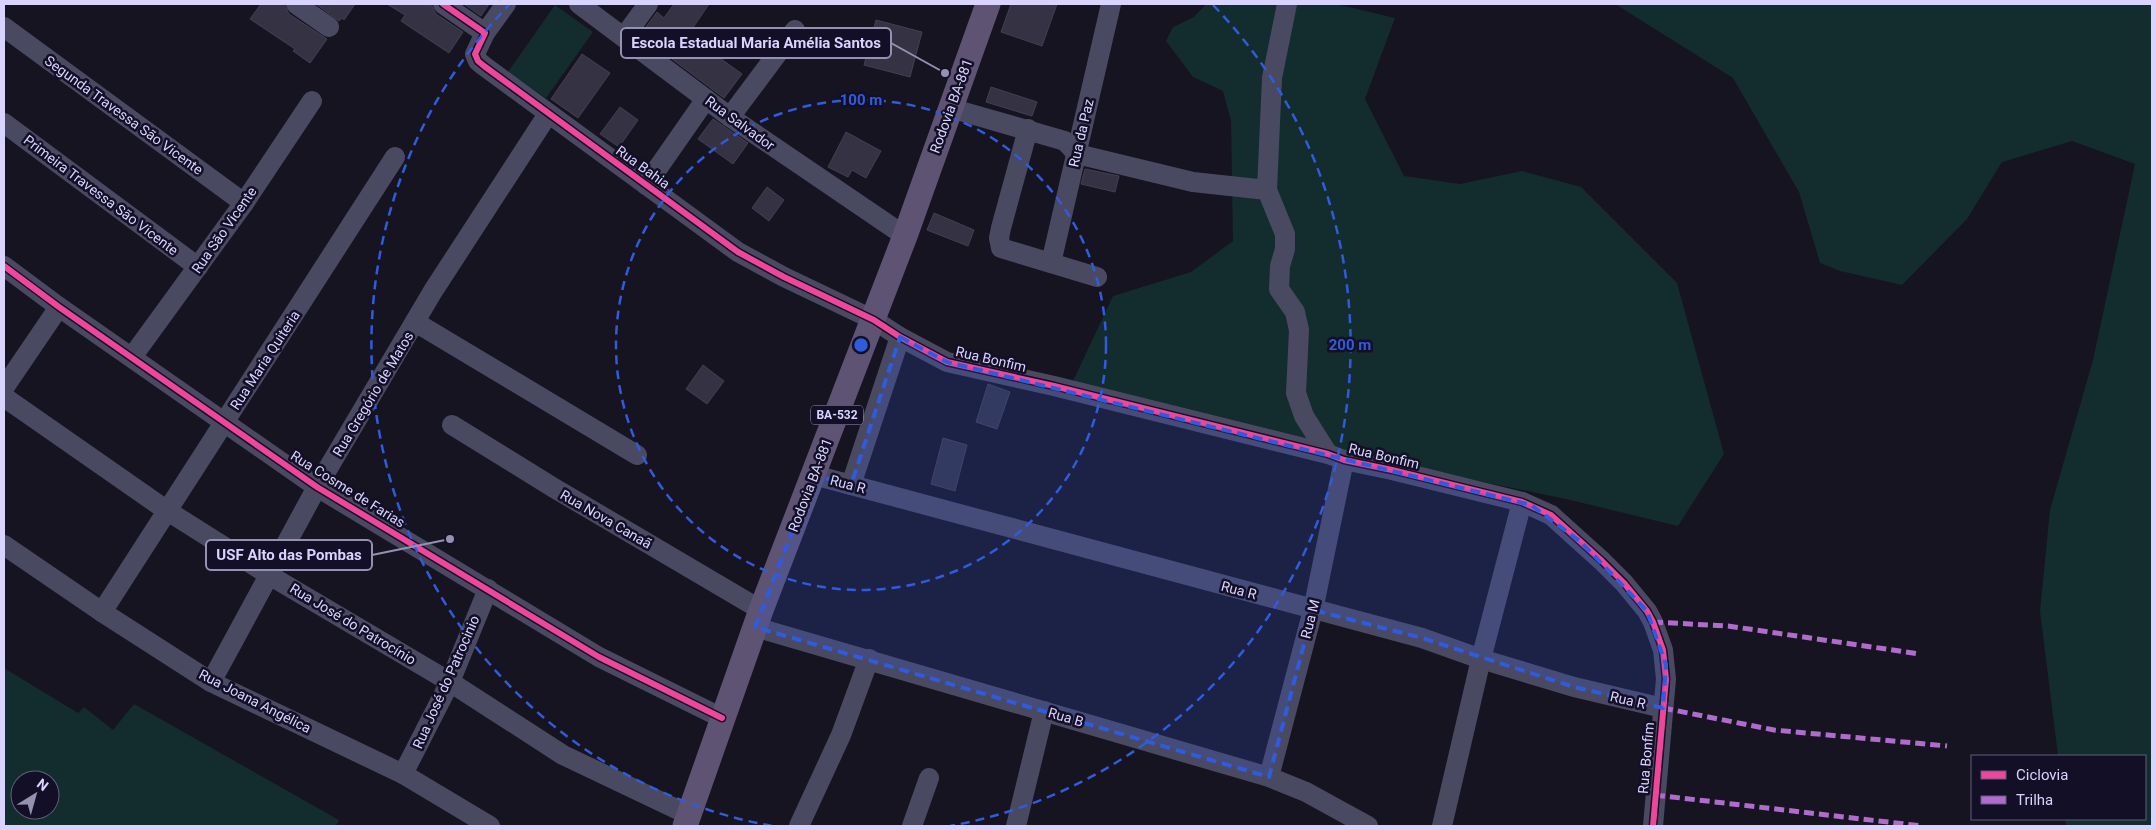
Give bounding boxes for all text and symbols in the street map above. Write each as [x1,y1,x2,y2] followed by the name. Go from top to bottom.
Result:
[621,28,891,58] callout: Escola Estadual Maria Amélia Santos
[631,34,881,52] text: Escola Estadual Maria Amélia Santos
[42,52,206,178] street label: Segunda Travessa São Vicente
[927,57,975,155] street label: Rodovia BA-881
[840,91,882,109] text: 100 m
[702,93,778,154] street label: Rua Salvador
[1065,97,1097,169] street label: Rua da Paz
[21,132,181,258] street label: Primeira Travessa São Vicente
[613,142,673,192] street label: Rua Bahia
[188,184,260,276] street label: Rua São Vicente
[227,307,303,413] street label: Rua Maria Quiteria
[329,329,417,459] street label: Rua Gregório de Matos
[852,336,870,354] centre of rings
[1329,336,1371,354] text: 200 m
[954,343,1028,375] street label: Rua Bonfim
[811,406,863,424] road number: BA-532
[785,436,835,534] street label: Rodovia BA-881
[1347,440,1421,472] street label: Rua Bonfim
[288,447,408,531] street label: Rua Cosme de Farias
[829,472,868,496] street label: Rua R
[558,486,654,552] street label: Rua Nova Canaã
[206,540,372,570] callout: USF Alto das Pombas
[216,546,362,564] text: USF Alto das Pombas
[1220,578,1259,602] street label: Rua R
[287,580,419,668] street label: Rua José do Patrocínio
[1297,598,1323,640] street label: Rua M
[409,613,483,751] street label: Rua José do Patrocinio
[196,666,314,736] street label: Rua Joana Angélica
[1609,688,1648,712] street label: Rua R
[1046,704,1086,730] street label: Rua B
[1635,721,1657,795] street label: Rua Bonfim
[1971,755,2146,820] legend
[2016,766,2068,784] text: Ciclovia
[10,770,60,820] north arrow
[34,775,52,794] text: N
[2016,791,2053,809] text: Trilha

